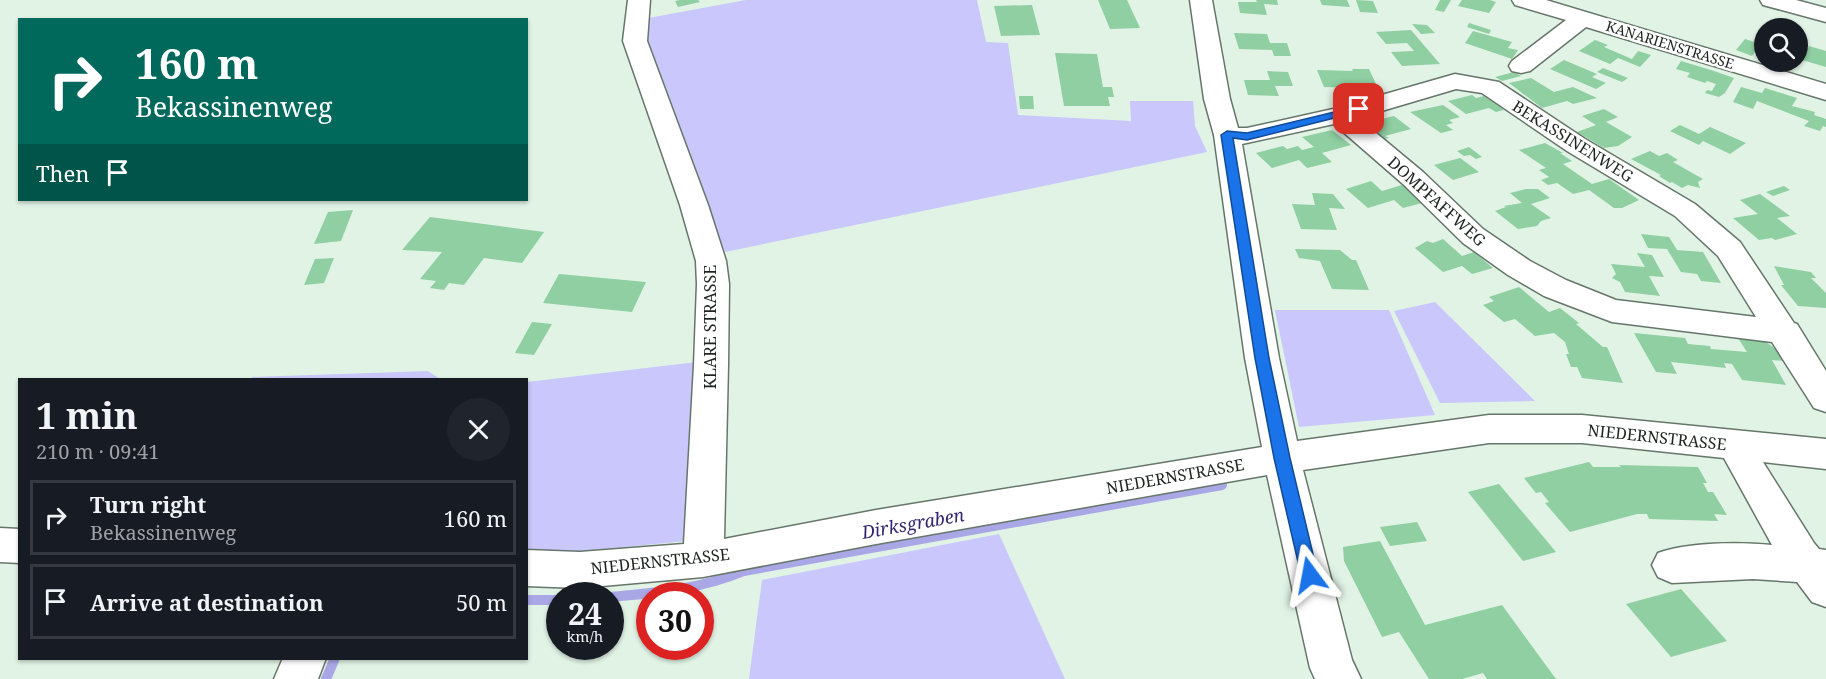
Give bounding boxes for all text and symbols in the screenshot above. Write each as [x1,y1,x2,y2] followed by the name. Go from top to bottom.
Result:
[1604,16,1737,73] street label: KANARIENSTRASSE
[1754,18,1808,72] map controls
[1754,18,1808,72] button: search
[135,34,259,91] text: 160 m
[36,42,114,120] icon: right
[1333,83,1384,134] pin
[135,88,333,125] text: Bekassinenweg
[1342,92,1375,125] icon: arrive
[1508,95,1638,187] street label: BEKASSINENWEG
[1383,151,1491,251] street label: DOMPFAFFWEG
[101,156,134,189] icon: arrive
[36,158,89,188] text: Then
[699,265,721,389] street label: KLARE STRASSE
[36,391,138,440] text: 1 min
[447,398,510,461] button: close
[1586,419,1728,455] street label: NIEDERNSTRASSE
[36,438,159,465] text: 210 m · 09:41
[1104,453,1246,499] street label: NIEDERNSTRASSE
[90,489,206,519] text: Turn right
[39,501,72,534] icon: right
[859,502,966,544] water label: Dirksgraben
[444,503,507,533] text: 160 m
[90,519,236,546] text: Bekassinenweg
[589,543,731,579] street label: NIEDERNSTRASSE
[1278,543,1342,607] position arrow
[636,582,714,660] speed limit sign: 30
[39,585,72,618] icon: arrive
[90,587,324,617] text: Arrive at destination
[456,587,507,617] text: 50 m
[568,593,602,634] text: 24
[567,626,603,646] text: km/h

